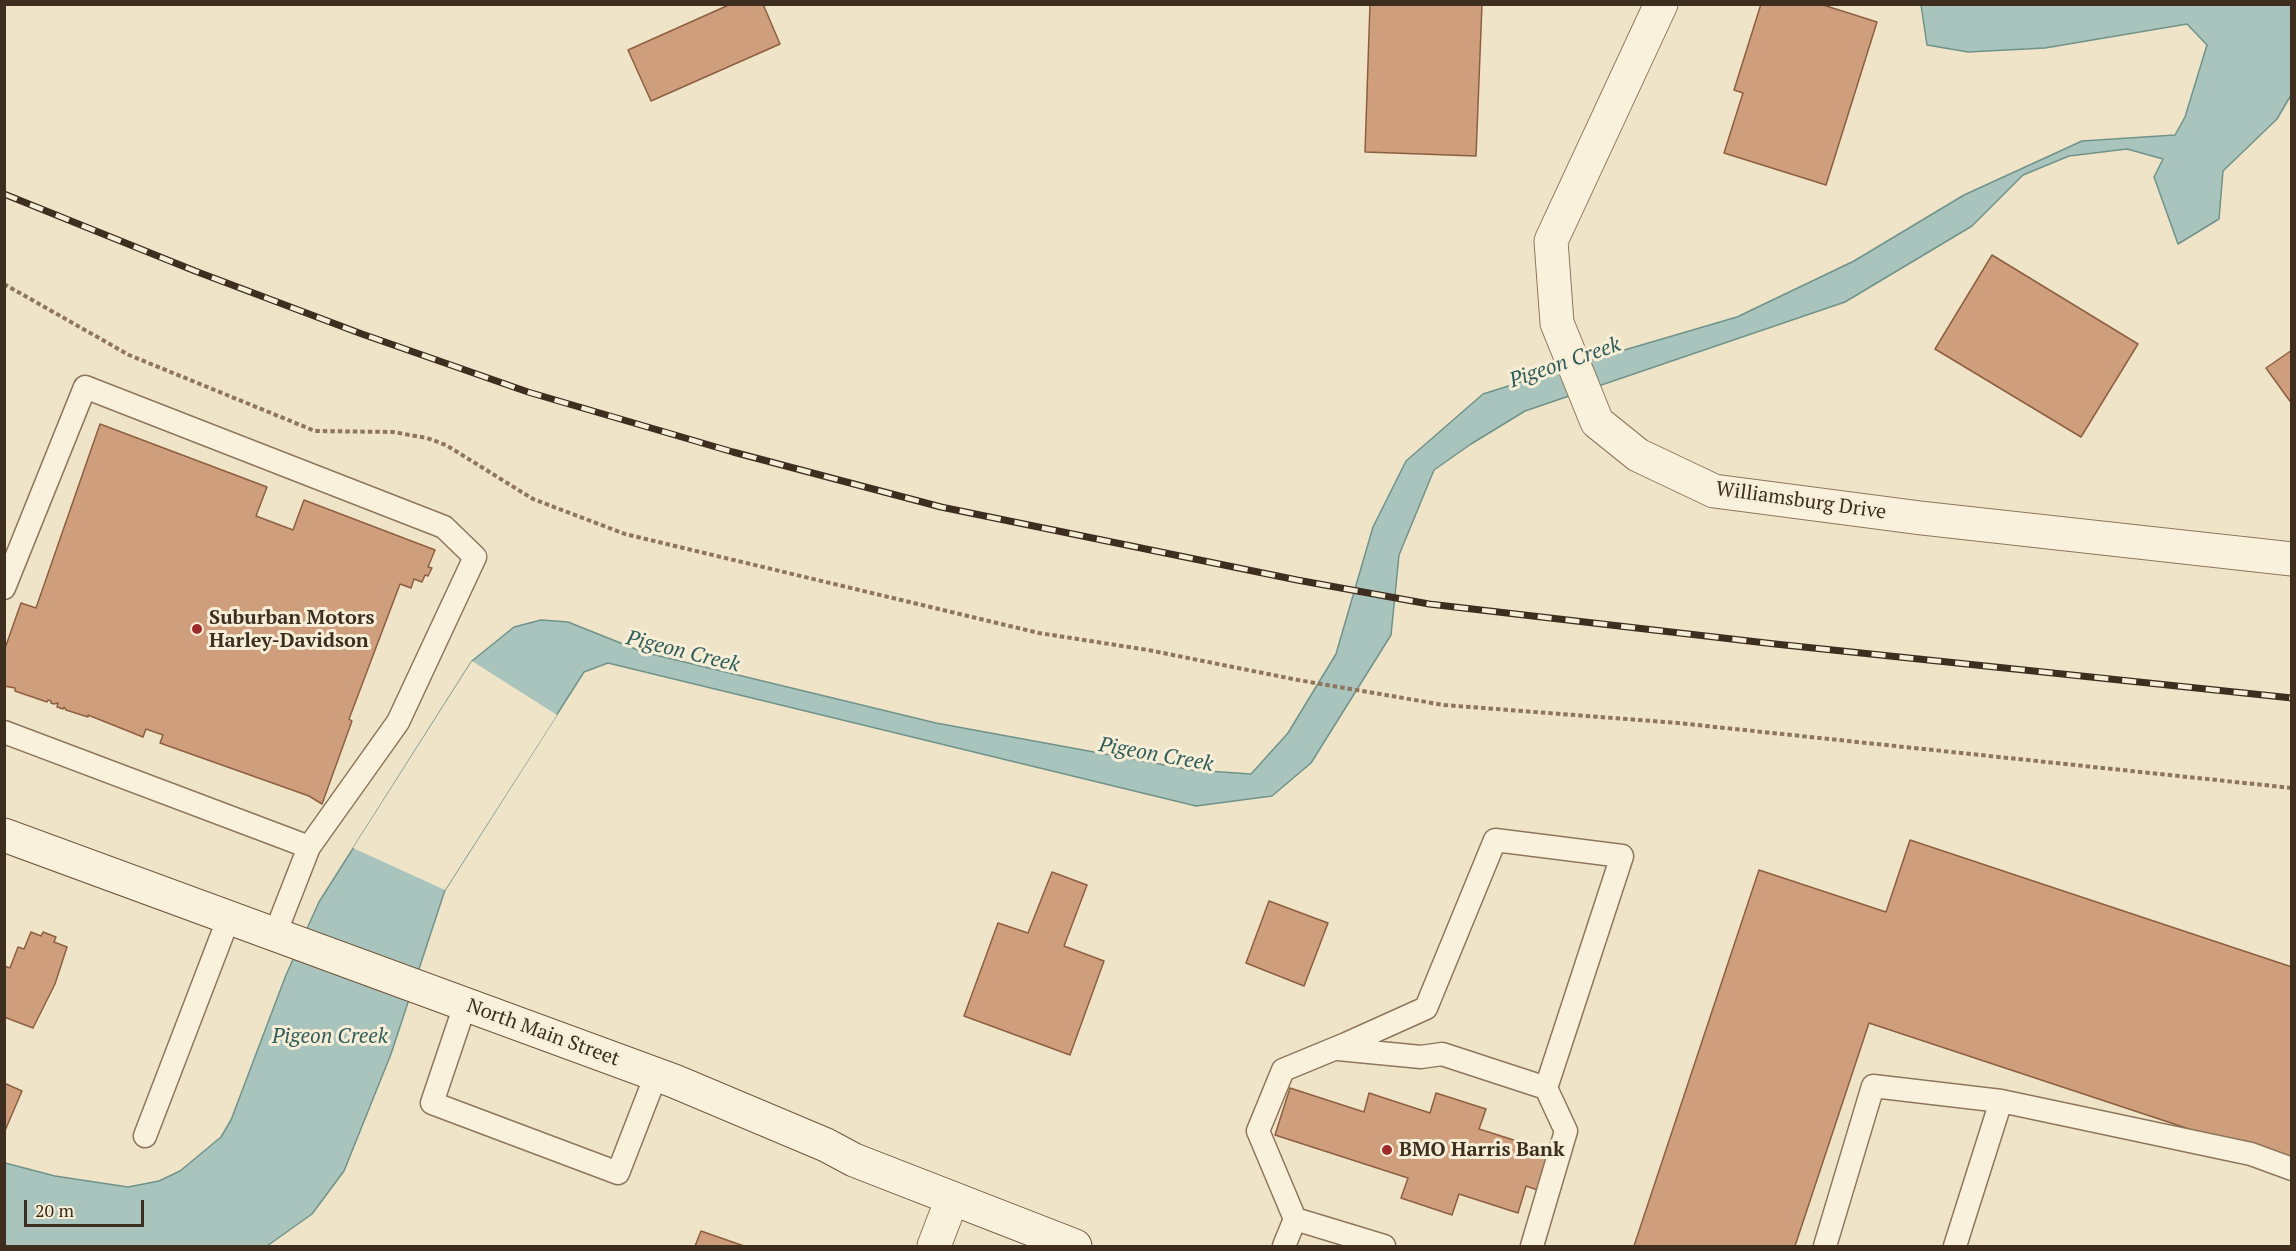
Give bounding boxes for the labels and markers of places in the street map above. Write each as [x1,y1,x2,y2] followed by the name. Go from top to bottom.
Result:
[209,606,374,653] place label: Suburban Motors Harley-Davidson
[190,622,204,636] marker: Suburban Motors Harley-Davidson
[1399,1138,1565,1162] place label: BMO Harris Bank
[1380,1143,1394,1157] marker: BMO Harris Bank

